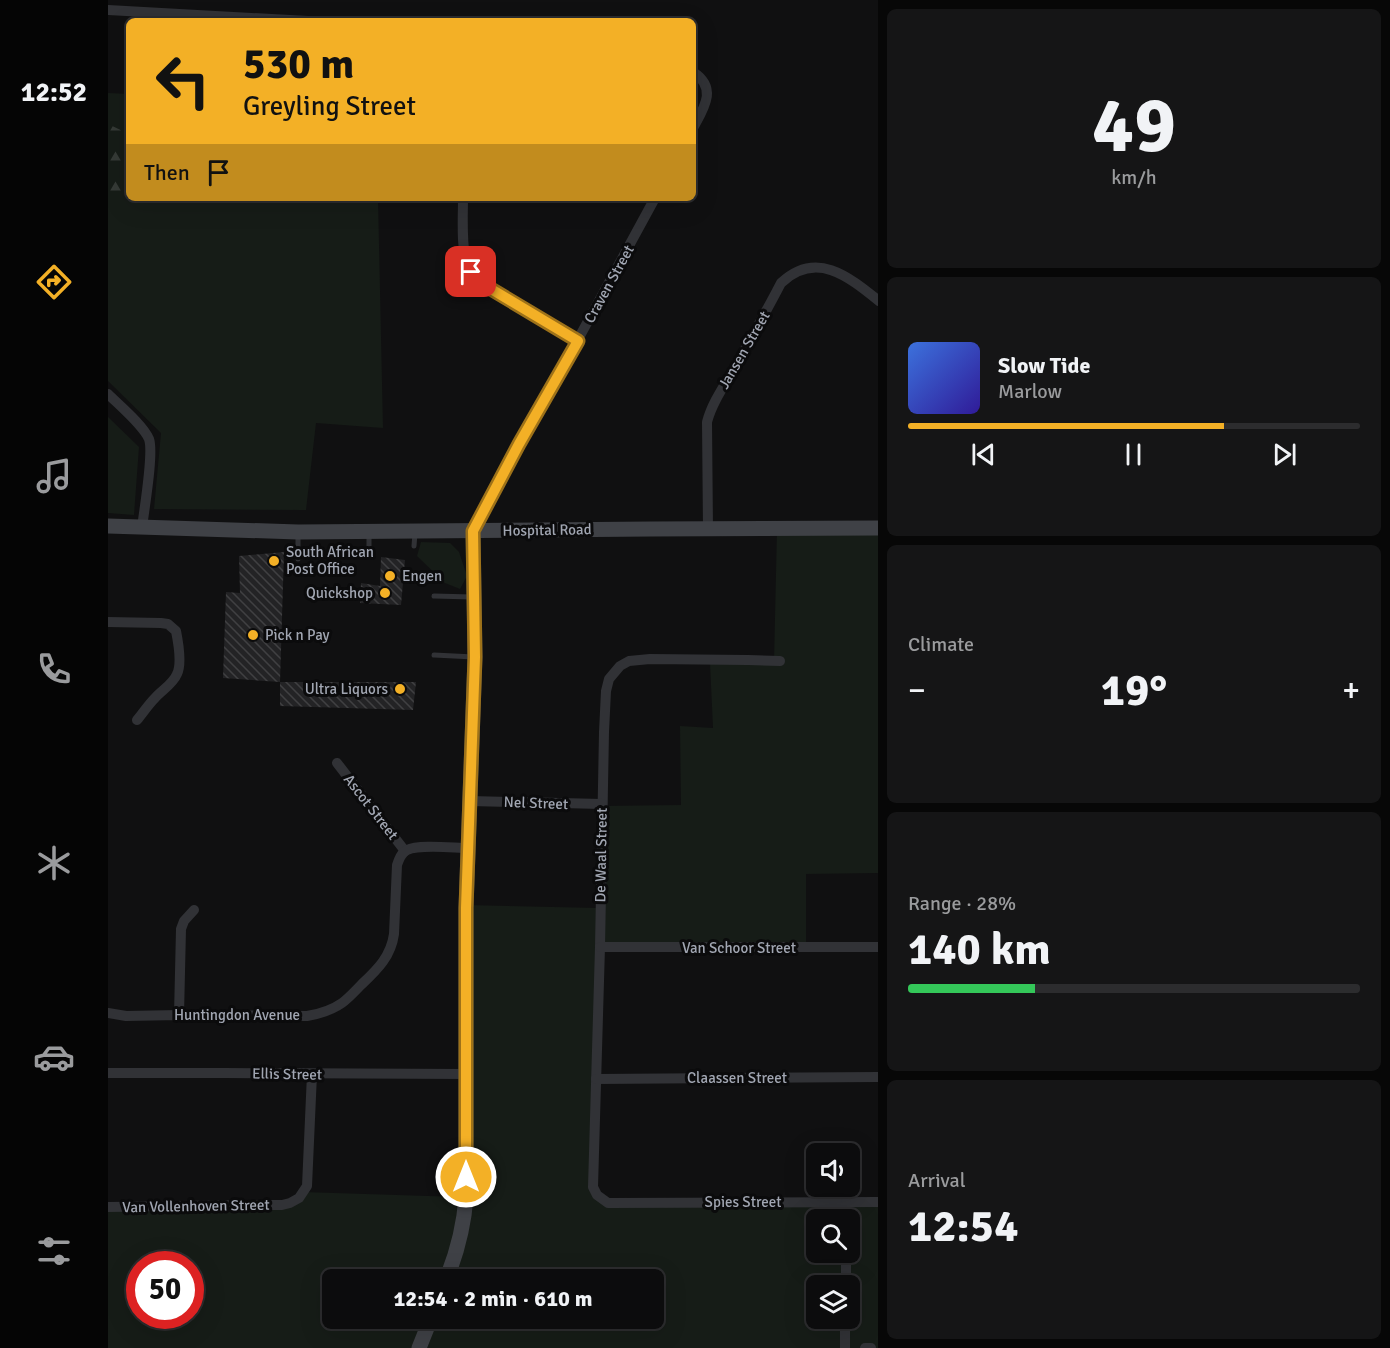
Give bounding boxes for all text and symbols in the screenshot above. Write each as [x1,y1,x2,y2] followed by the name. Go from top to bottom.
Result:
[243,39,354,90] text: 530 m
[144,42,222,120] icon: left
[21,76,87,109] text: 12:52
[1092,78,1176,174] text: 49
[243,90,416,123] text: Greyling Street
[202,156,235,189] icon: arrive
[144,159,190,186] text: Then
[1111,165,1157,190] text: km/h
[580,242,638,326] street label: Craven Street
[445,246,496,297] pin
[454,255,487,288] icon: arrive
[33,261,75,303] icon: directions
[715,308,773,392] street label: Jansen Street
[998,352,1090,379] text: Slow Tide
[998,379,1062,404] text: Marlow
[967,438,1000,471] icon: previous
[1117,438,1150,471] icon: pause
[1268,438,1301,471] icon: next
[33,455,75,497] icon: music
[502,520,592,540] street label: Hospital Road
[286,543,374,578] place label: South African Post Office
[267,554,281,568] marker: South African Post Office
[402,567,442,585] place label: Engen
[383,569,397,583] marker: Engen
[306,584,373,602] place label: Quickshop
[378,586,392,600] marker: Quickshop
[265,626,330,644] place label: Pick n Pay
[246,628,260,642] marker: Pick n Pay
[908,632,974,657] text: Climate
[33,648,75,690] icon: phone
[1101,663,1167,718] text: 19°
[908,670,926,711] text: −
[1342,670,1360,711] text: +
[305,680,388,698] place label: Ultra Liquors
[393,682,407,696] marker: Ultra Liquors
[340,771,402,843] street label: Ascot Street
[503,793,569,813] street label: Nel Street
[591,807,611,903] street label: De Waal Street
[33,842,75,884] icon: climate
[908,891,1016,916] text: Range · 28%
[908,922,1051,977] text: 140 km
[682,939,796,957] street label: Van Schoor Street
[174,1006,300,1024] street label: Huntingdon Avenue
[33,1036,75,1078] icon: car
[252,1064,322,1084] street label: Ellis Street
[687,1069,787,1087] street label: Claassen Street
[806,1143,860,1329] map controls
[806,1143,860,1197] button: sound
[434,1145,498,1209] position arrow
[908,1168,966,1193] text: Arrival
[705,1193,781,1211] street label: Spies Street
[122,1196,270,1216] street label: Van Vollenhoven Street
[908,1199,1018,1254] text: 12:54
[806,1209,860,1263] button: search
[33,1230,75,1272] icon: filters
[126,1251,204,1329] speed limit sign: 50
[806,1275,860,1329] button: layers
[393,1285,593,1312] text: 12:54 · 2 min · 610 m

